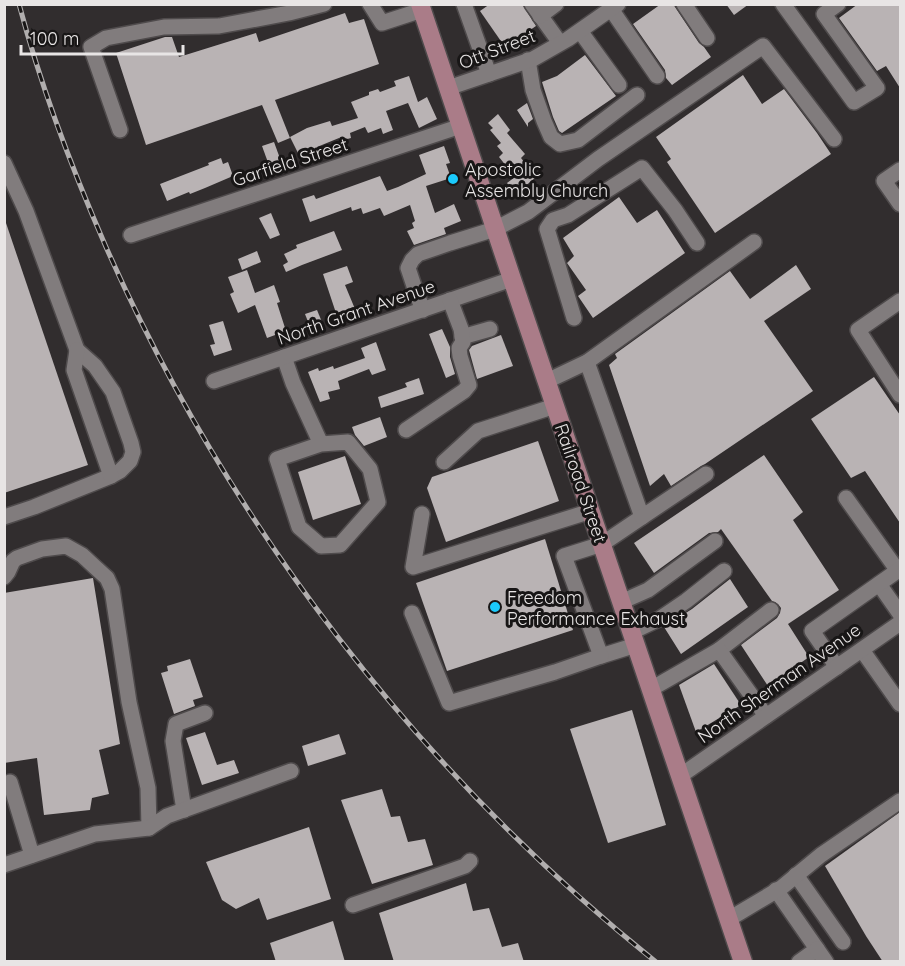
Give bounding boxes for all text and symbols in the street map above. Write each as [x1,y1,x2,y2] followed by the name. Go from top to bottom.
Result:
[21,18,183,56] scale bar
[455,24,539,74] street label: Ott Street
[30,27,79,50] text: 100 m
[229,133,351,191] street label: Garfield Street
[465,158,608,202] place label: Apostolic Assembly Church
[446,172,460,186] marker: Apostolic Assembly Church
[274,274,438,350] street label: North Grant Avenue
[550,420,612,546] street label: Railroad Street
[507,586,685,630] place label: Freedom Performance Exhaust
[488,600,502,614] marker: Freedom Performance Exhaust
[693,618,865,748] street label: North Sherman Avenue

